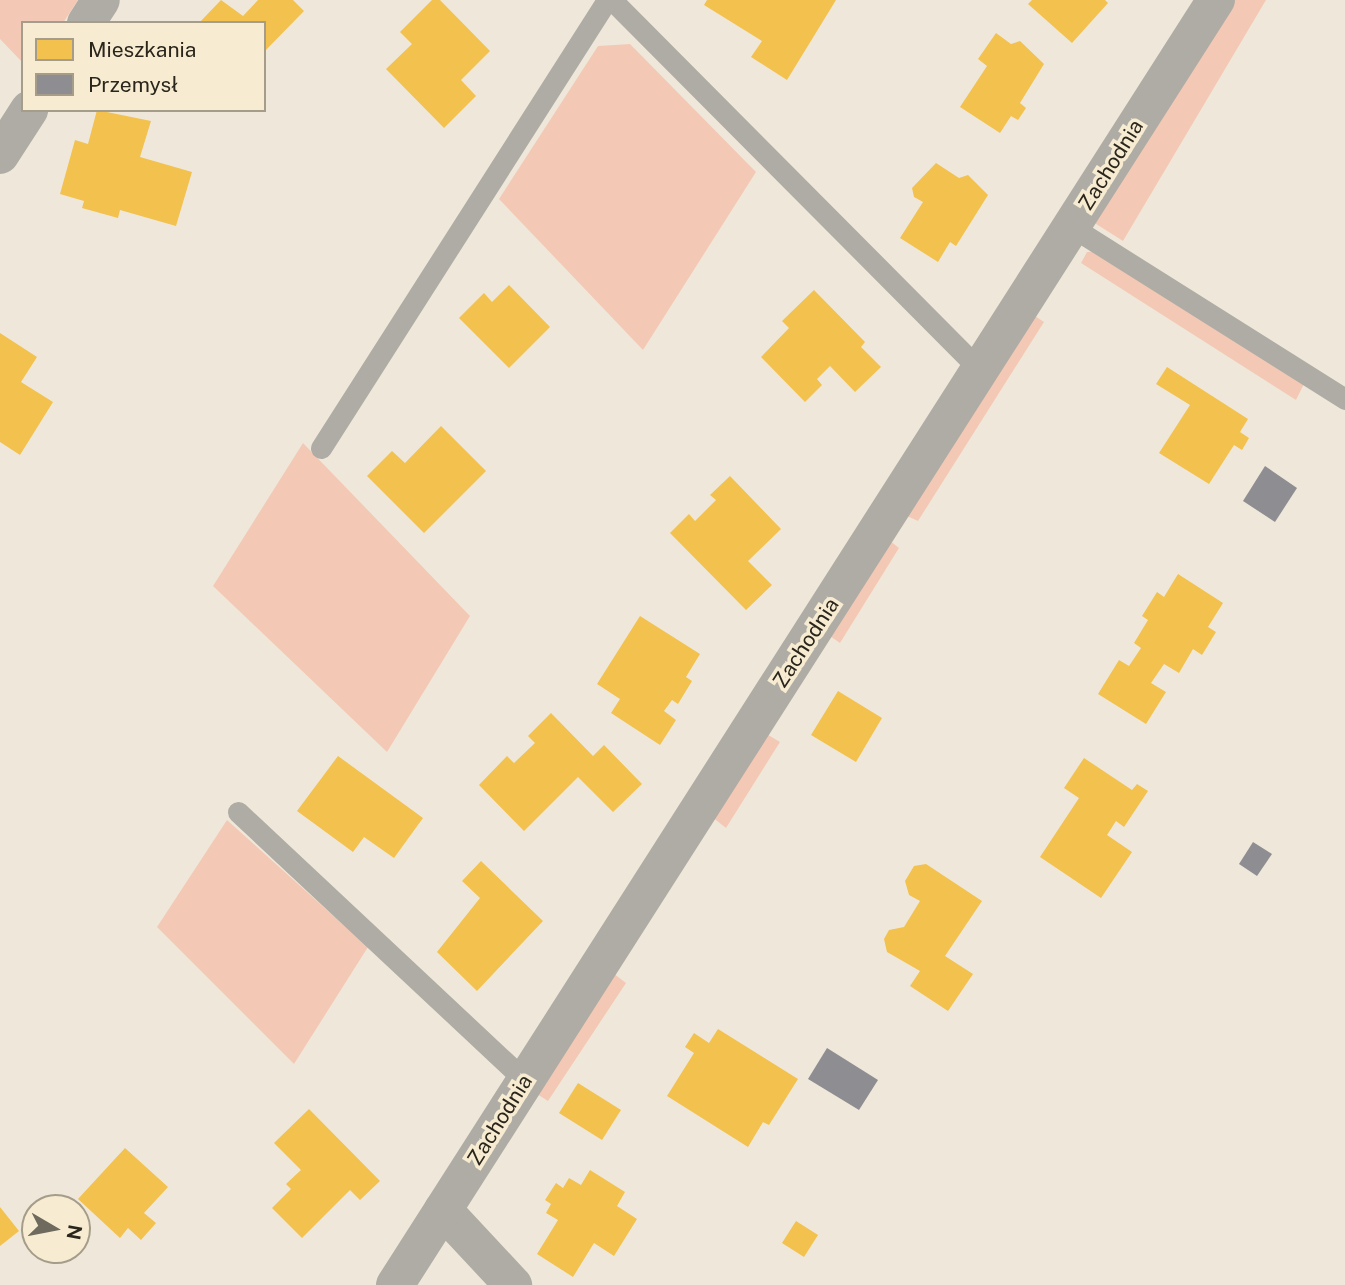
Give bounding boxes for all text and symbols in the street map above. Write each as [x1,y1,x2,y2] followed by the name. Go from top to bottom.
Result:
[21,21,266,112] legend
[88,37,196,62] text: Mieszkania
[88,72,179,97] text: Przemysł
[1073,115,1149,215] street label: Zachodnia
[768,593,844,693] street label: Zachodnia
[462,1070,538,1170] street label: Zachodnia
[21,1194,91,1264] north arrow
[63,1223,87,1242] text: N

